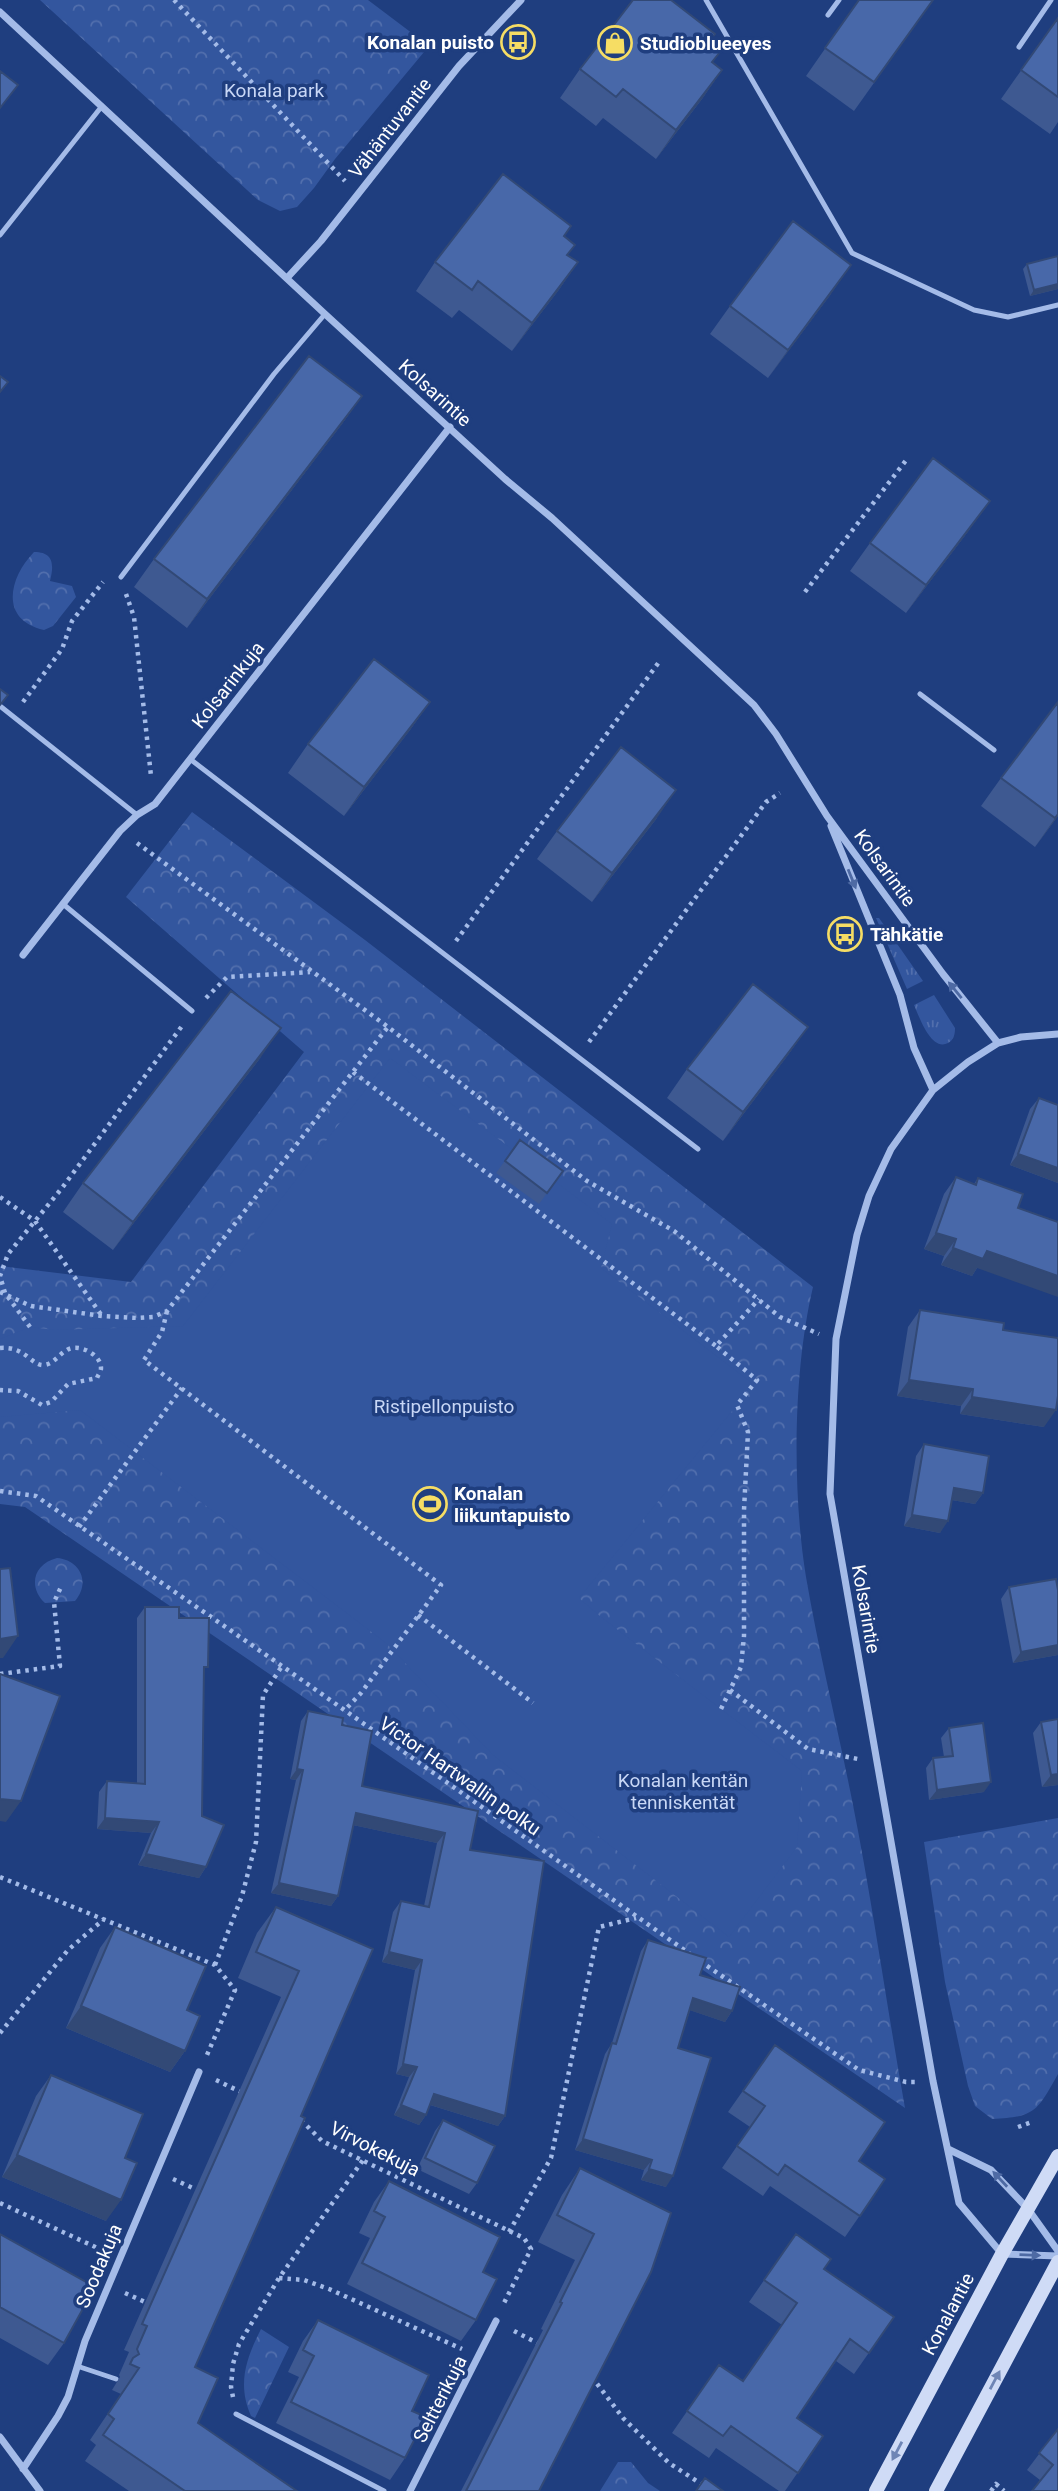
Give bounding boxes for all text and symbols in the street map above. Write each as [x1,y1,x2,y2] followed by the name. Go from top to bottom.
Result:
[499,23,537,61] bus stop icon: Konalan puisto
[596,24,634,62] shop icon: Studioblueeyes
[367,31,494,54] place label: Konalan puisto
[640,32,772,55] place label: Studioblueeyes
[344,73,436,183] street label: Vähäntuvantie
[224,79,324,102] park label: Konala park
[394,354,476,432] street label: Kolsarintie
[187,637,269,733] street label: Kolsarinkuja
[849,825,921,911] street label: Kolsarintie
[847,869,858,890] one-way arrow
[826,915,864,953] bus stop icon: Tähkätie
[870,923,943,946] place label: Tähkätie
[948,981,963,998] one-way arrow
[374,1395,514,1418] park label: Ristipellonpuisto
[454,1482,570,1527] place label: Konalan liikuntapuisto
[411,1485,449,1523] sports icon: Konalan liikuntapuisto
[847,1563,885,1655] street label: Kolsarintie
[375,1712,545,1840] street label: Victor Hartwallin polku
[618,1769,748,1814] park label: Konalan kentän tenniskentät
[326,2117,424,2181] street label: Virvokekuja
[992,2170,1008,2188] one-way arrow
[71,2221,127,2311] street label: Soodakuja
[1019,2249,1041,2260] one-way arrow
[917,2269,979,2359] street label: Konalantie
[408,2352,472,2446] street label: Seltterikuja
[989,2370,1001,2390] one-way arrow
[891,2442,903,2462] one-way arrow

